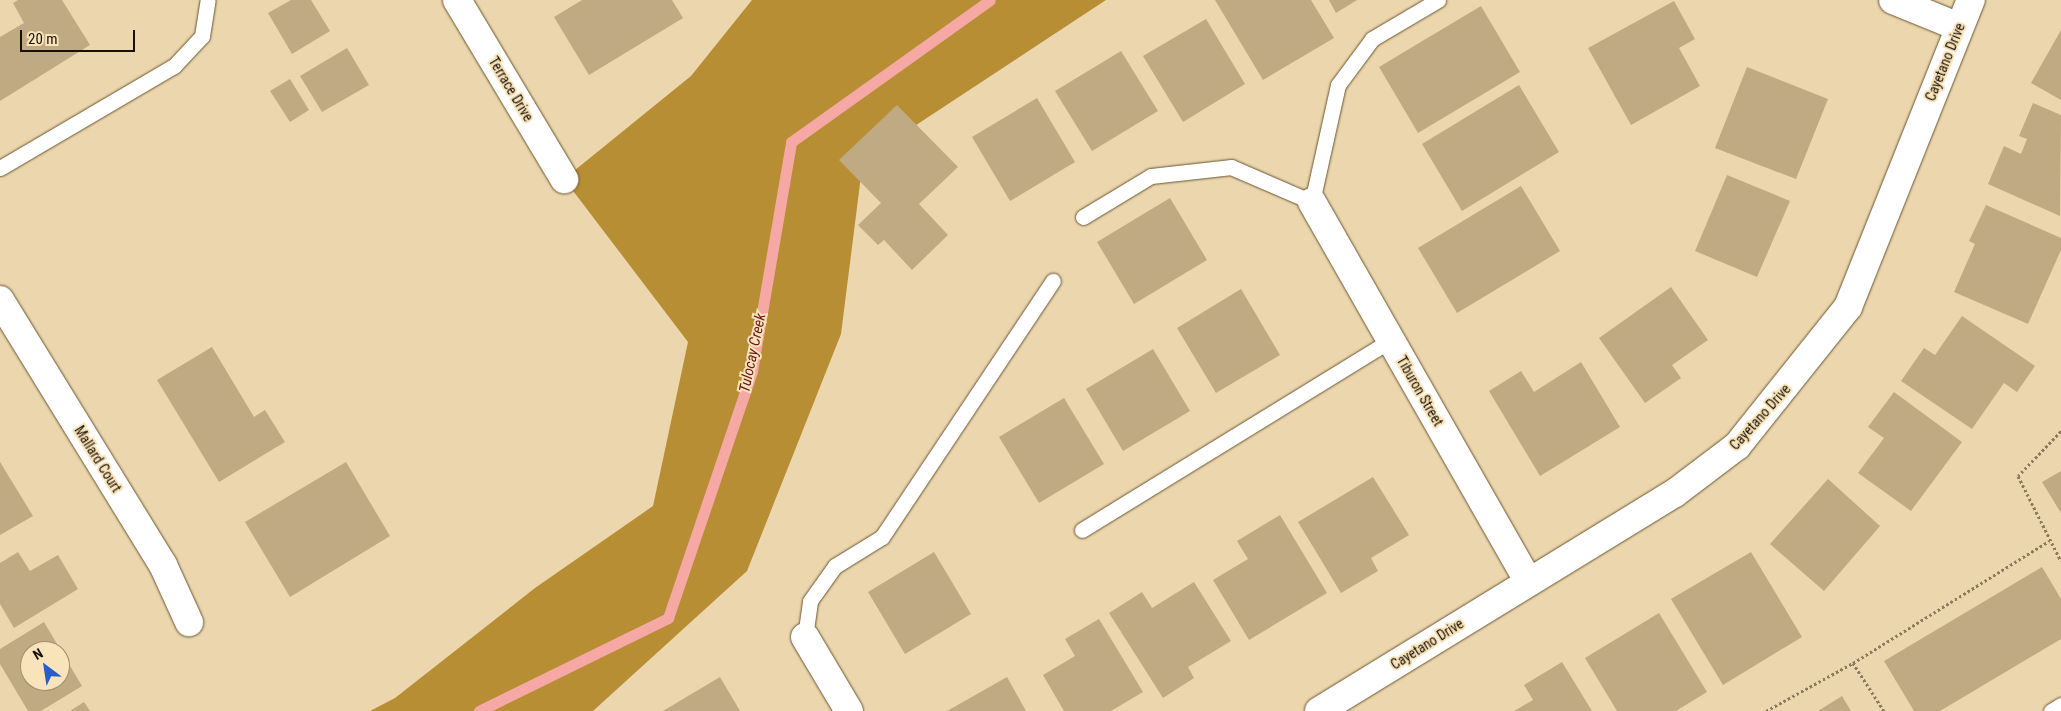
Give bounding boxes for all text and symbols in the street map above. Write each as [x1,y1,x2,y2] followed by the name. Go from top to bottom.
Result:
[22,20,138,52] scale bar
[1922,21,1968,103] street label: Cayetano Drive
[28,30,58,48] text: 20 m
[485,54,537,124] street label: Terrace Drive
[736,312,770,394] water label: Tulocay Creek
[1393,353,1447,429] street label: Tiburon Street
[1726,381,1794,453] street label: Cayetano Drive
[71,423,125,495] street label: Mallard Court
[1388,615,1466,673] street label: Cayetano Drive
[20,641,70,691] north arrow
[30,645,46,663] text: N

